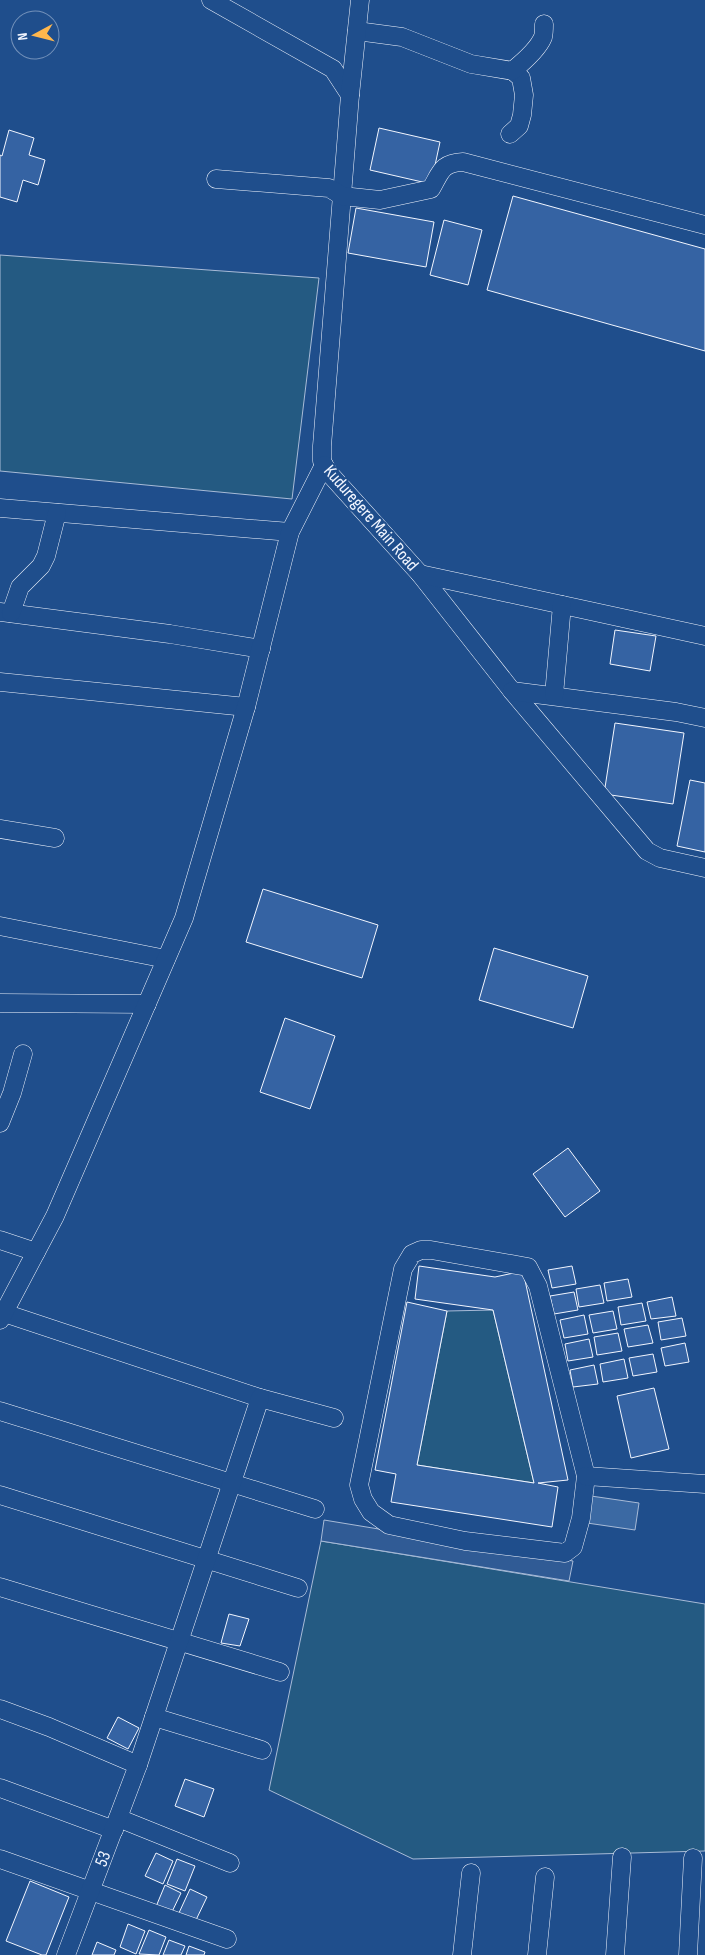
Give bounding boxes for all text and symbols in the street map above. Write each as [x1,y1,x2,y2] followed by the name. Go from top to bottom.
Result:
[10,10,60,60] north arrow
[14,32,31,41] text: N
[319,461,423,575] street label: Kuduregere Main Road
[91,1848,115,1870] street label: 53

